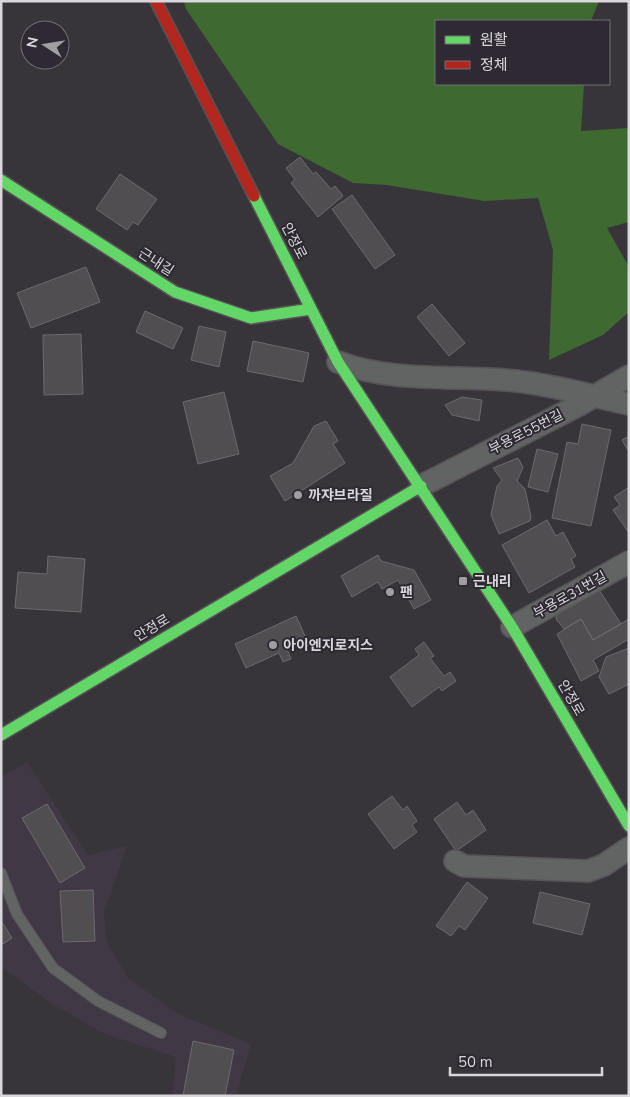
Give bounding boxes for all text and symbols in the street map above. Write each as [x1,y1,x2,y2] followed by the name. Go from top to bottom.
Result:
[20,20,70,70] north arrow
[435,20,610,85] legend
[480,30,508,50] text: 원활
[22,35,43,50] text: N
[480,55,508,75] text: 정체
[277,219,311,263] street label: 안정로
[135,244,177,280] street label: 근내길
[486,405,566,459] street label: 부용로55번길
[308,486,372,505] place label: 까쟈브라질
[292,489,304,501] marker: 까쟈브라질
[530,567,610,623] street label: 부용로31번길
[473,572,512,591] place label: 근내리
[457,575,469,587] marker: 근내리
[400,583,413,602] place label: 팬
[384,586,396,598] marker: 팬
[131,610,174,646] street label: 안정로
[283,636,373,655] place label: 아이엔지로지스
[267,639,279,651] marker: 아이엔지로지스
[553,677,589,720] street label: 안정로
[450,1044,602,1076] scale bar
[458,1052,493,1072] text: 50 m

